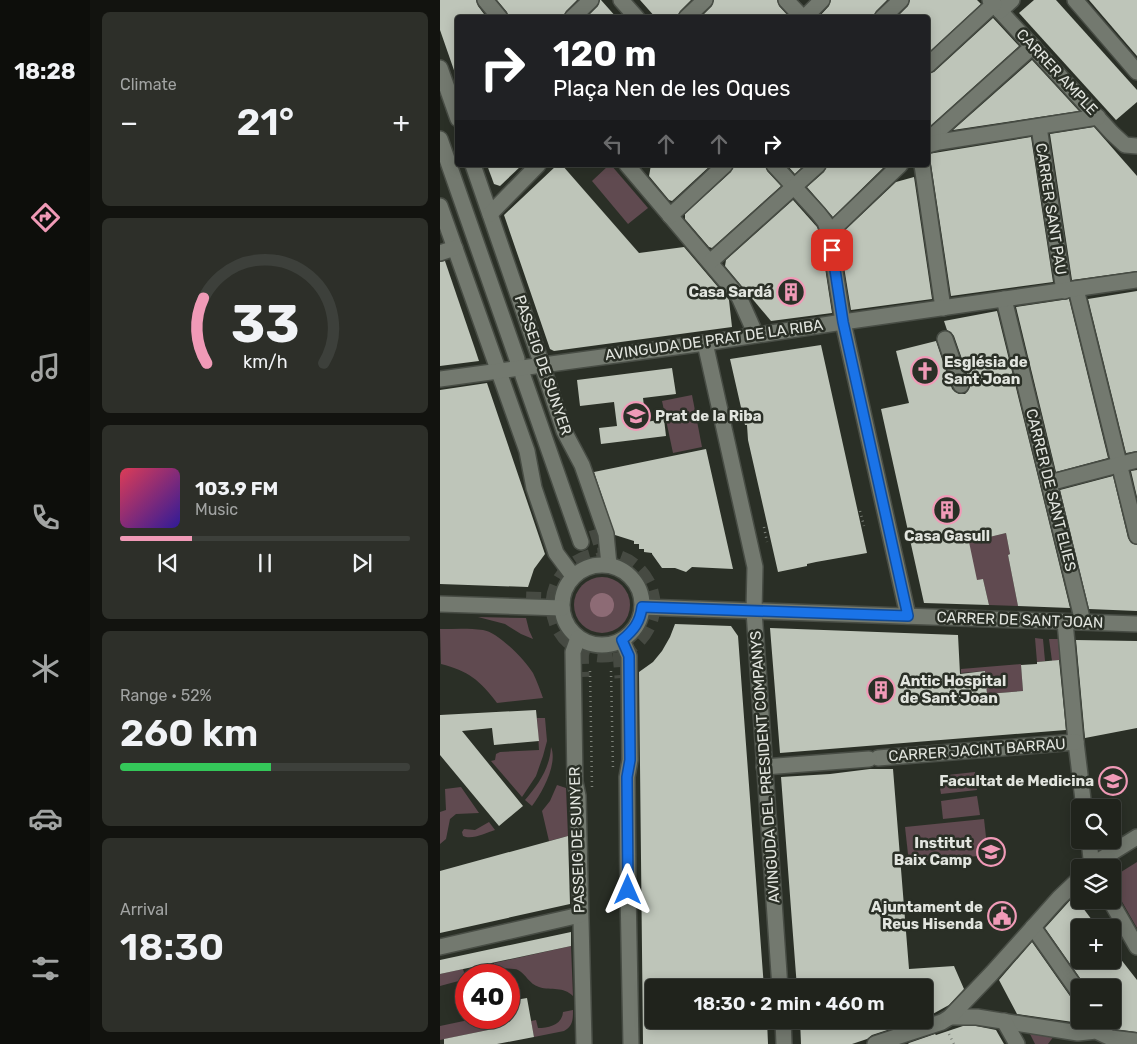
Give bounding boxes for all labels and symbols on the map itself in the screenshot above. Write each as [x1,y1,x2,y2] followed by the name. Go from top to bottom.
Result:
[1013,25,1101,119] street label: CARRER AMPLE
[1032,142,1070,276] street label: CARRER SANT PAU
[811,229,853,271] pin
[776,277,806,307] building icon: Casa Sardá
[688,283,772,301] place label: Casa Sardá
[511,293,575,437] street label: PASSEIG DE SUNYER
[604,316,824,364] street label: AVINGUDA DE PRAT DE LA RIBA
[944,353,1028,388] place label: Església de Sant Joan
[910,356,940,386] church icon: Església de Sant Joan
[621,401,651,431] school or university icon: Prat de la Riba
[655,407,762,425] place label: Prat de la Riba
[1022,407,1080,573] street label: CARRER DE SANT ELIES
[932,495,962,525] building icon: Casa Gasull
[904,527,990,545] place label: Casa Gasull
[936,608,1104,632] street label: CARRER DE SANT JOAN
[746,630,784,904] street label: AVINGUDA DEL PRESIDENT COMPANYS
[900,672,1006,707] place label: Antic Hospital de Sant Joan
[866,675,896,705] building icon: Antic Hospital de Sant Joan
[888,735,1066,765] street label: CARRER JACINT BARRAU
[565,766,589,914] street label: PASSEIG DE SUNYER
[1098,766,1128,796] school or university icon: Facultat de Medicina
[939,772,1094,790] place label: Facultat de Medicina
[894,834,972,869] place label: Institut Baix Camp
[976,837,1006,867] school or university icon: Institut Baix Camp
[601,863,653,915] position arrow
[871,898,983,933] place label: Ajuntament de Reus Hisenda
[987,901,1017,931] public building icon: Ajuntament de Reus Hisenda
[455,964,520,1029] speed limit sign: 40

